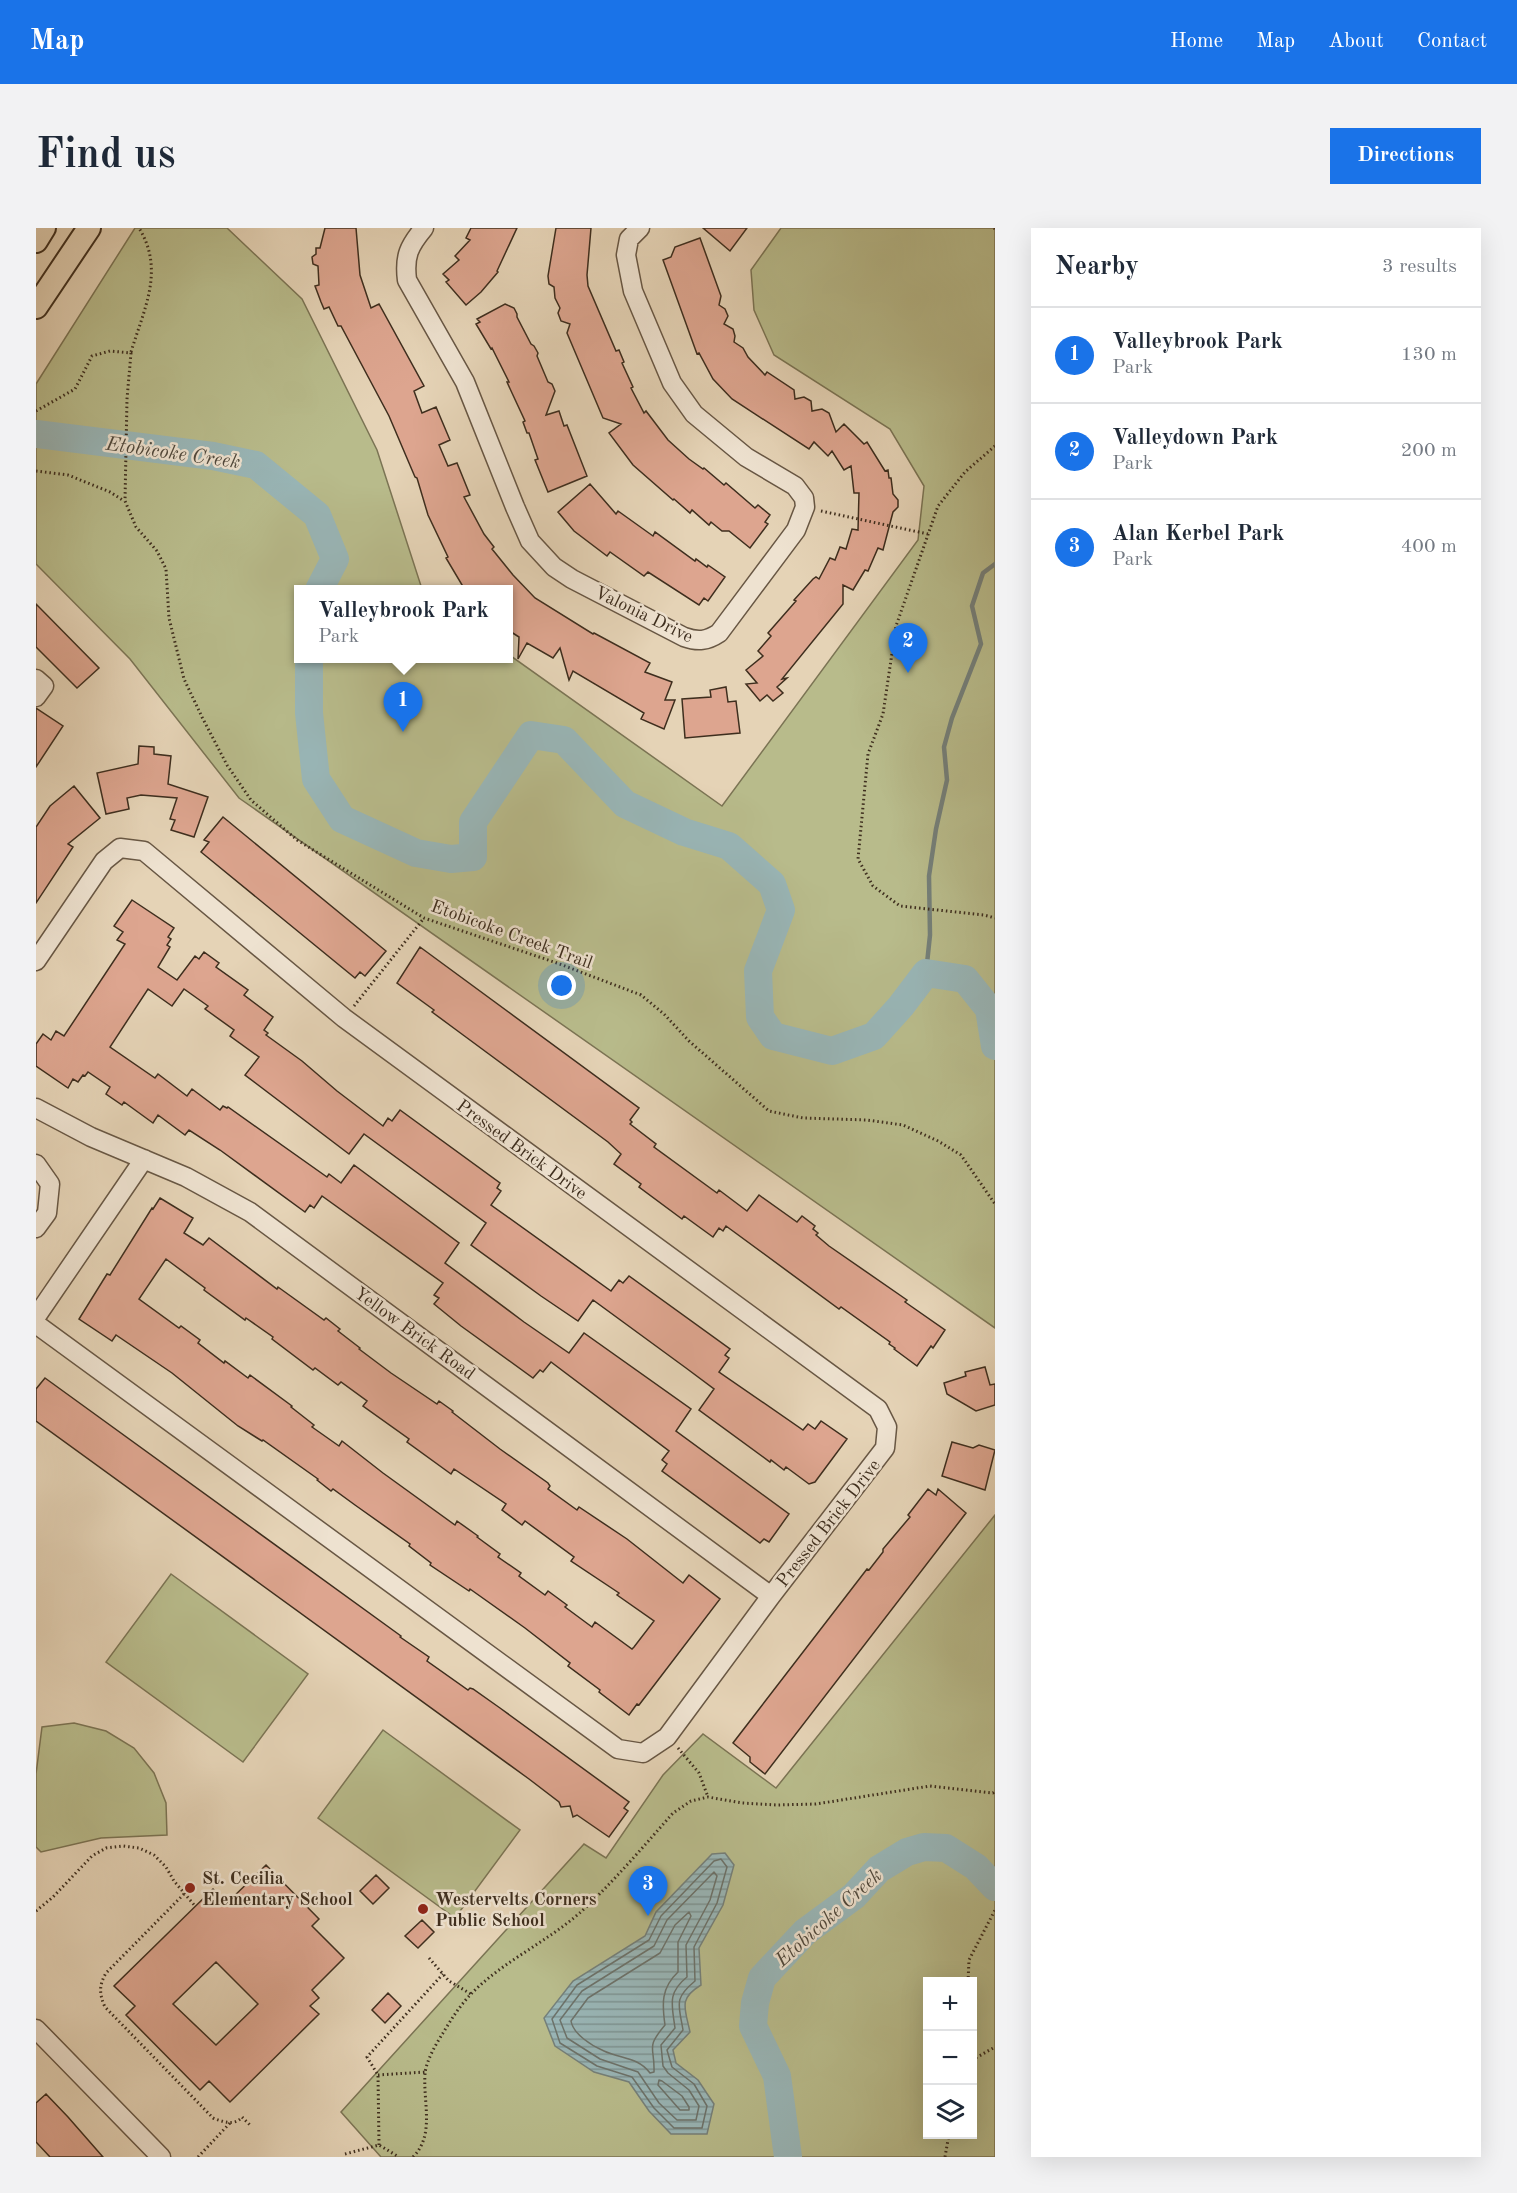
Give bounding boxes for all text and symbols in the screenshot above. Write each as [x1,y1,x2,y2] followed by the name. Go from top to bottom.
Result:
[30,28,84,56] text: Map
[1170,31,1223,52] text: Home
[1256,31,1295,52] text: Map
[1328,31,1384,52] text: About
[1417,31,1487,52] text: Contact
[1330,128,1481,184] button: Directions
[36,135,175,177] text: Find us
[1055,254,1139,280] text: Nearby
[1382,257,1457,277] text: 3 results
[1112,331,1283,353] text: Valleybrook Park
[1069,345,1080,365] text: 1
[1401,345,1457,365] text: 130 m
[1112,358,1153,378] text: Park
[1112,427,1278,449] text: Valleydown Park
[103,435,241,473] water label: Etobicoke Creek
[1069,441,1080,461] text: 2
[1401,441,1457,461] text: 200 m
[1112,454,1153,474] text: Park
[1112,523,1284,545] text: Alan Kerbel Park
[1069,537,1080,557] text: 3
[1401,537,1457,557] text: 400 m
[1112,550,1153,570] text: Park
[592,583,696,646] street label: Valonia Drive
[294,585,513,663] popup
[318,600,489,622] text: Valleybrook Park
[888,624,928,673] pin: 2
[318,627,359,647] text: Park
[384,682,422,732] pin: 1
[429,897,595,973] street label: Etobicoke Creek Trail
[547,971,576,1000] your location
[453,1097,590,1203] street label: Pressed Brick Drive
[351,1284,478,1384] street label: Yellow Brick Road
[774,1456,884,1591] street label: Pressed Brick Drive
[628,1866,668,1916] pin: 3
[772,1866,886,1972] water label: Etobicoke Creek
[202,1870,353,1909] place label: St. Cecilia Elementary School
[183,1881,197,1895] marker: St. Cecilia Elementary School
[435,1891,597,1930] place label: Westervelts Corners Public School
[416,1902,430,1916] marker: Westervelts Corners Public School
[923,1977,977,2139] map controls
[923,1977,977,2031] button: +
[923,2031,977,2085] button: −
[923,2085,977,2139] button: layers

